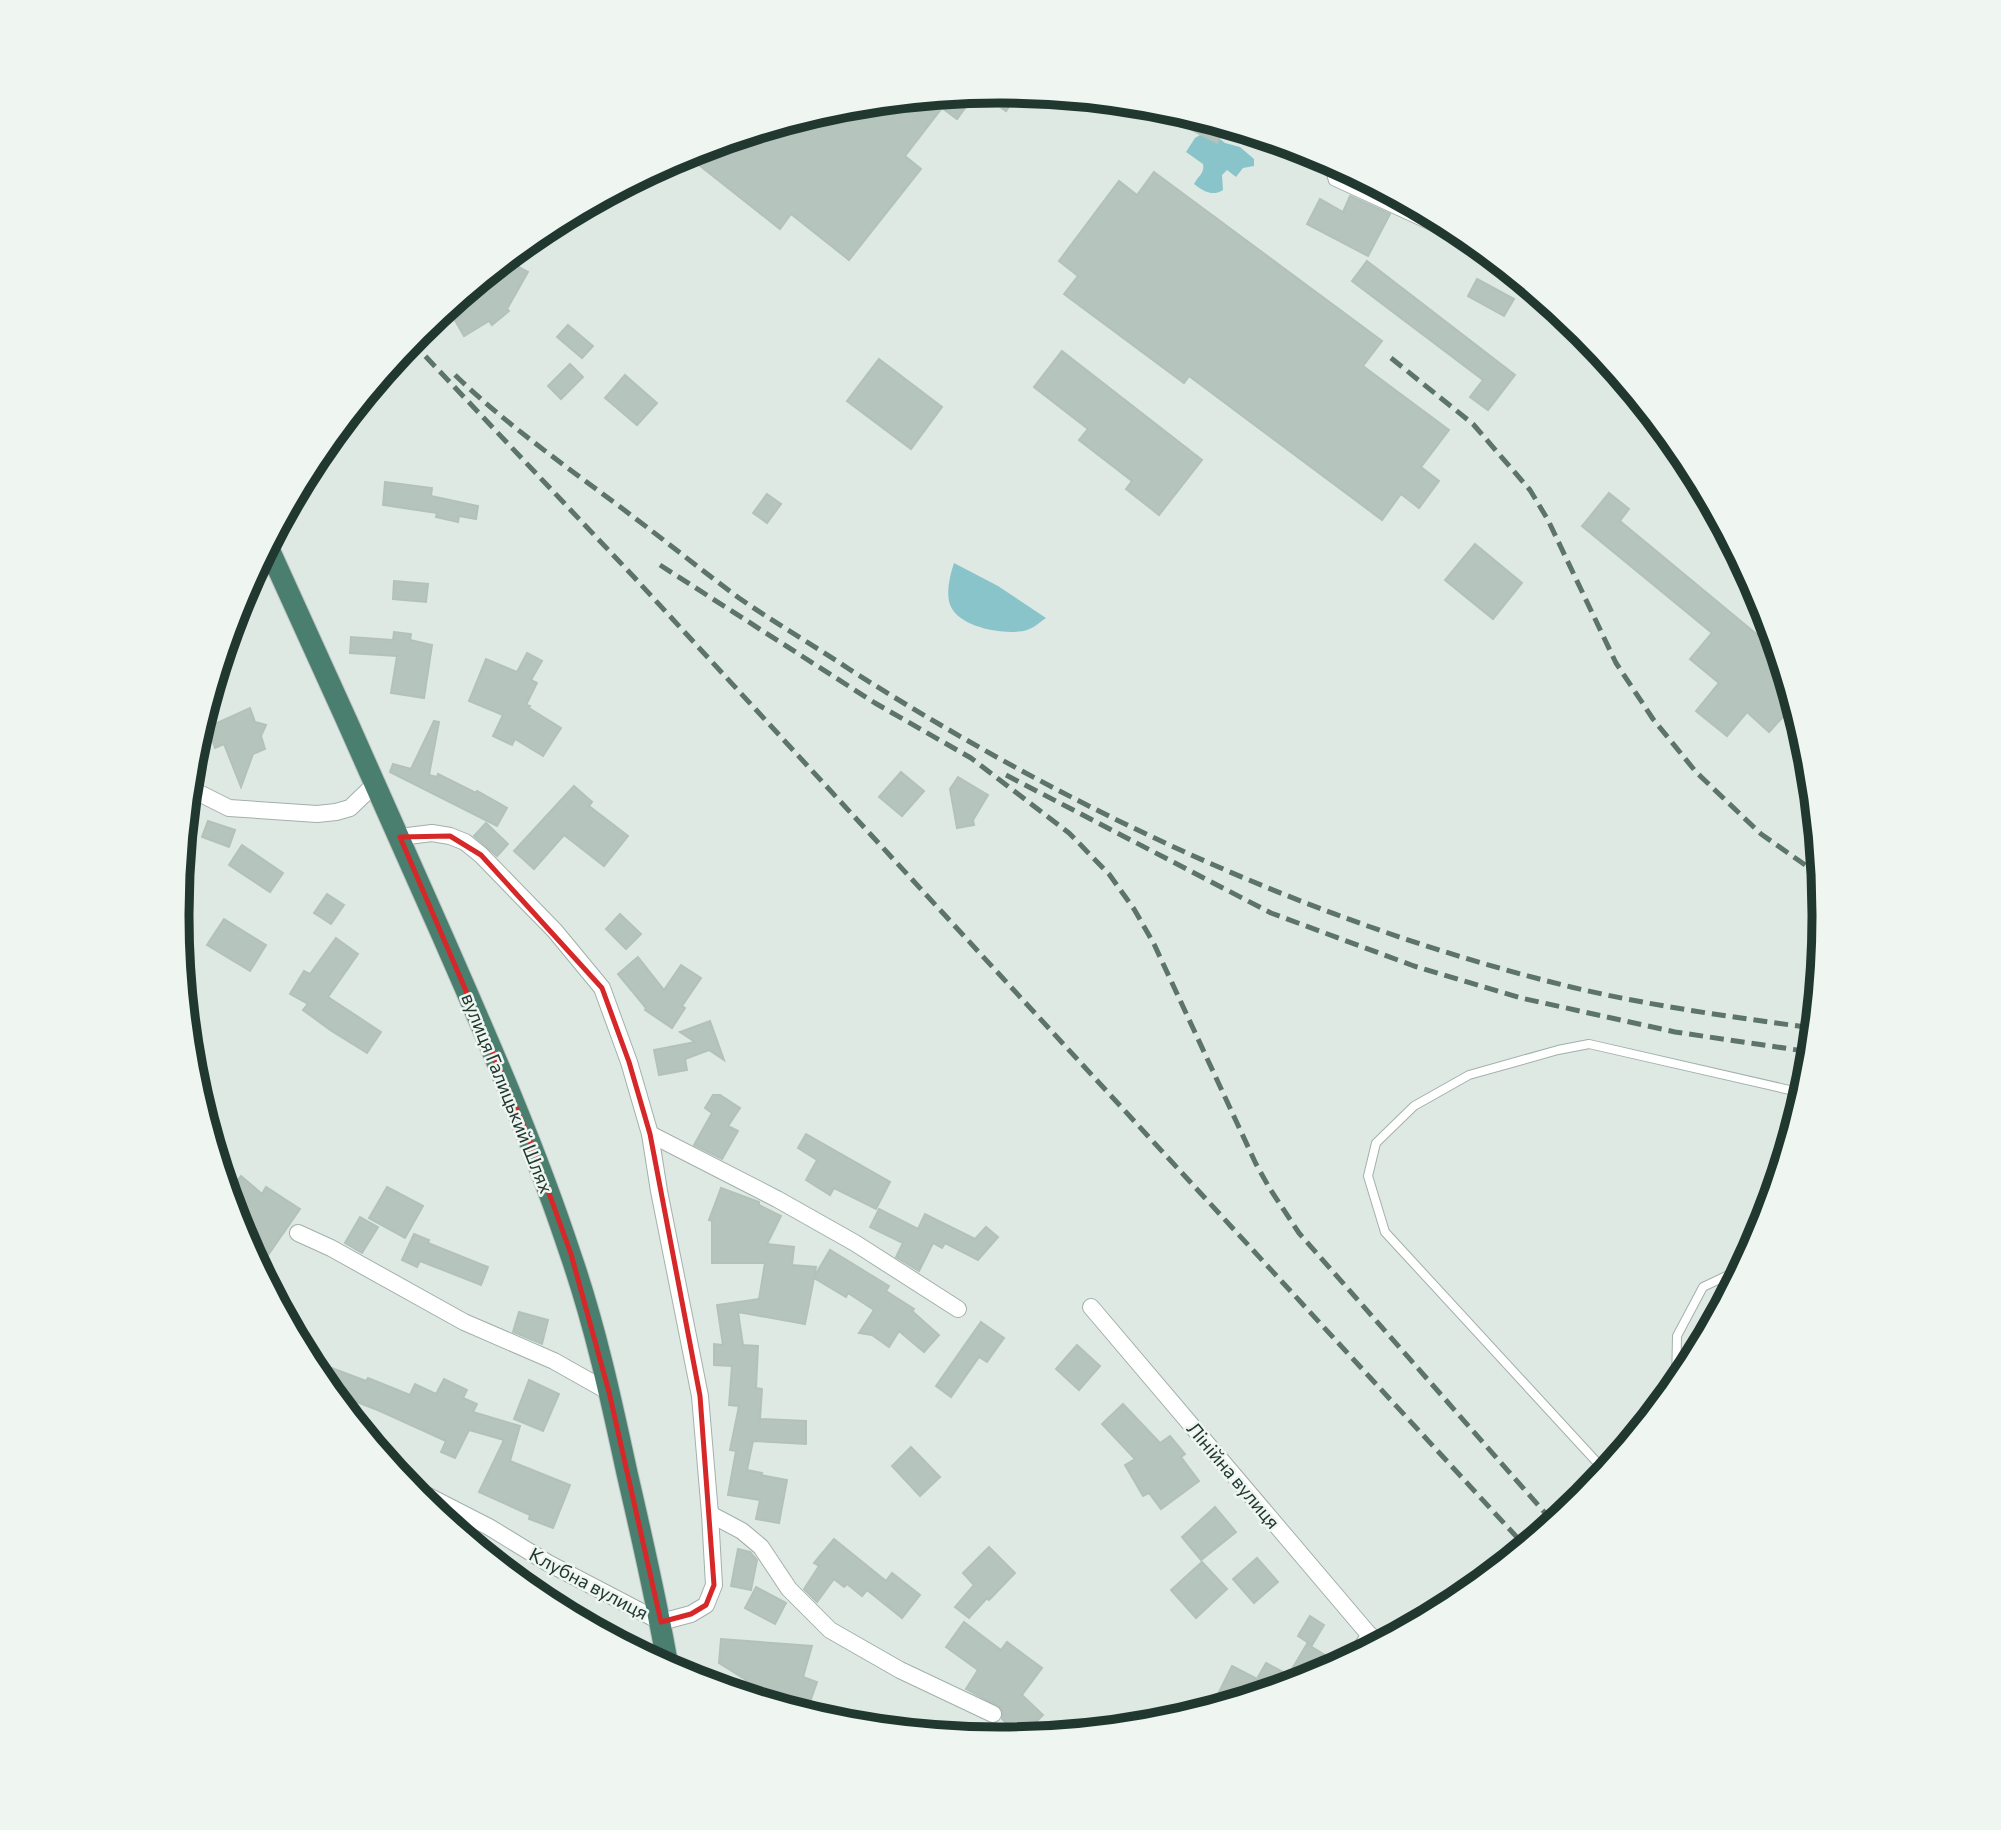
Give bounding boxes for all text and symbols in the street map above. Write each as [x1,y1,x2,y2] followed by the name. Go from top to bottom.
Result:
[457,990,559,1196] street label: вулиця Галицький Шлях
[1183,1417,1285,1533] street label: Лінійна вулиця
[526,1542,652,1624] street label: Клубна вулиця

